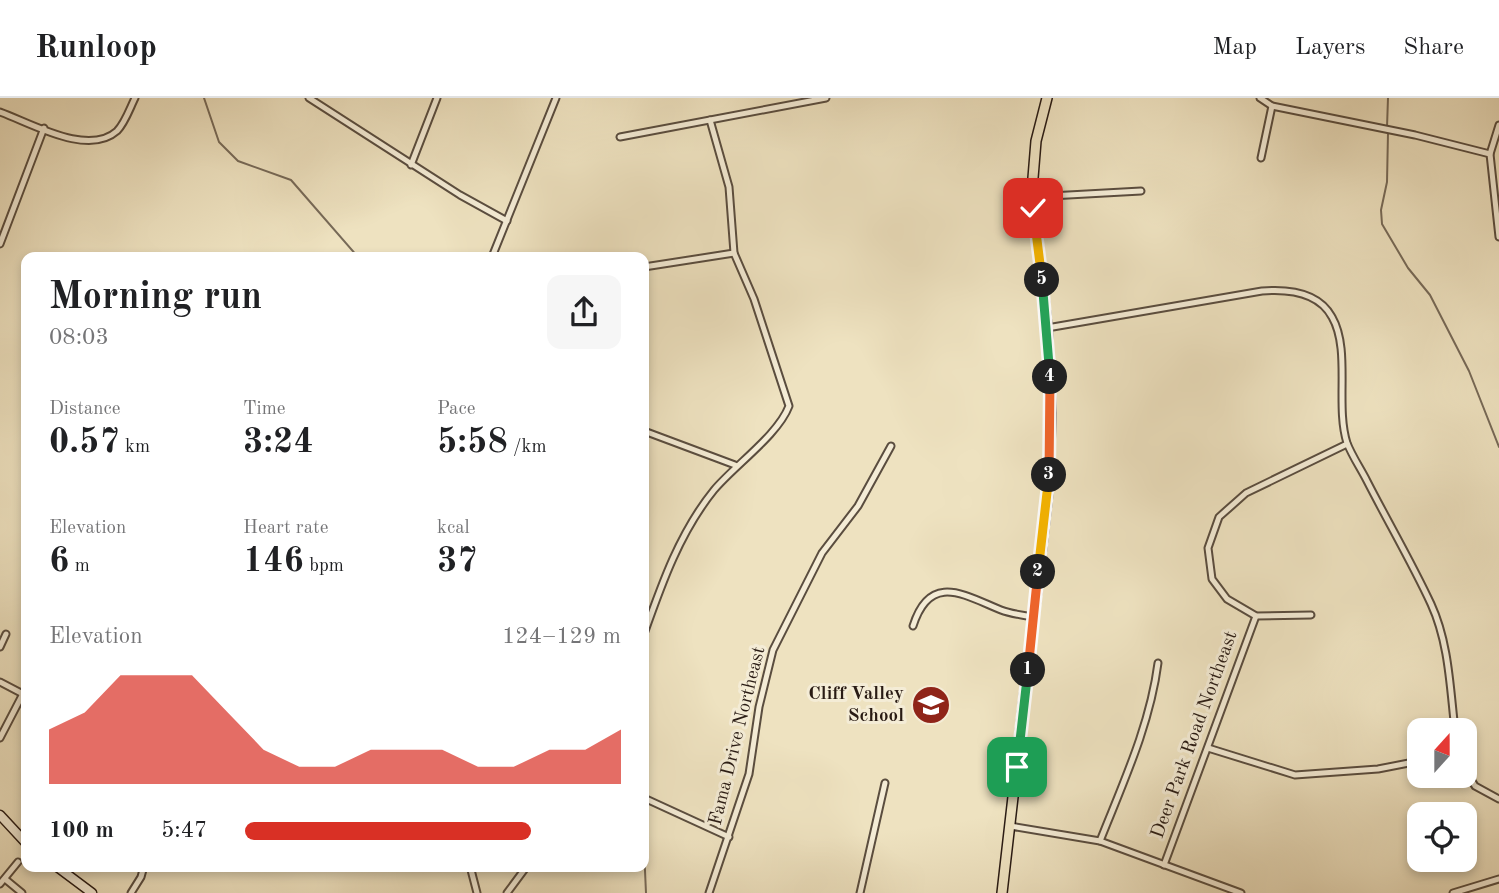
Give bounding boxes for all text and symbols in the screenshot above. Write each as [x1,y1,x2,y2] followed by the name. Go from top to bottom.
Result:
[35,32,157,65] text: Runloop
[1213,36,1257,60] text: Map
[1295,36,1365,60] text: Layers
[1403,36,1464,60] text: Share
[1003,178,1063,238] pin
[1014,189,1052,227] icon: check
[1024,262,1060,298] pin: 5
[1036,270,1047,289] text: 5
[547,275,621,349] button: share
[49,279,262,317] text: Morning run
[49,326,109,349] text: 08:03
[1032,360,1068,394] pin: 4
[1044,367,1055,386] text: 4
[49,400,121,419] text: Distance
[243,400,286,419] text: Time
[437,400,476,419] text: Pace
[49,425,120,460] text: 0.57
[243,425,314,460] text: 3:24
[437,425,508,460] text: 5:58
[120,438,150,457] text: km
[508,438,547,457] text: /km
[1032,458,1066,492] pin: 3
[1043,465,1054,484] text: 3
[49,519,126,538] text: Elevation
[243,519,328,538] text: Heart rate
[437,519,470,538] text: kcal
[49,544,69,579] text: 6
[243,544,304,579] text: 146
[437,544,478,579] text: 37
[1020,554,1056,589] pin: 2
[69,557,90,576] text: m
[304,557,344,576] text: bpm
[1032,562,1043,581] text: 2
[49,625,143,648] text: Elevation
[502,625,621,648] text: 124–129 m
[1149,629,1241,841] street label: Deer Park Road Northeast
[707,645,769,827] street label: Fama Drive Northeast
[1010,652,1046,688] pin: 1
[1022,660,1033,679] text: 1
[910,684,952,726] school or university icon: Cliff Valley School
[808,685,904,726] place label: Cliff Valley School
[1407,718,1477,788] north arrow
[1407,718,1477,872] map controls
[987,737,1047,797] pin
[998,748,1036,786] icon: arrive
[1407,802,1477,872] button: locate
[49,819,114,842] text: 100 m
[161,819,207,842] text: 5:47

